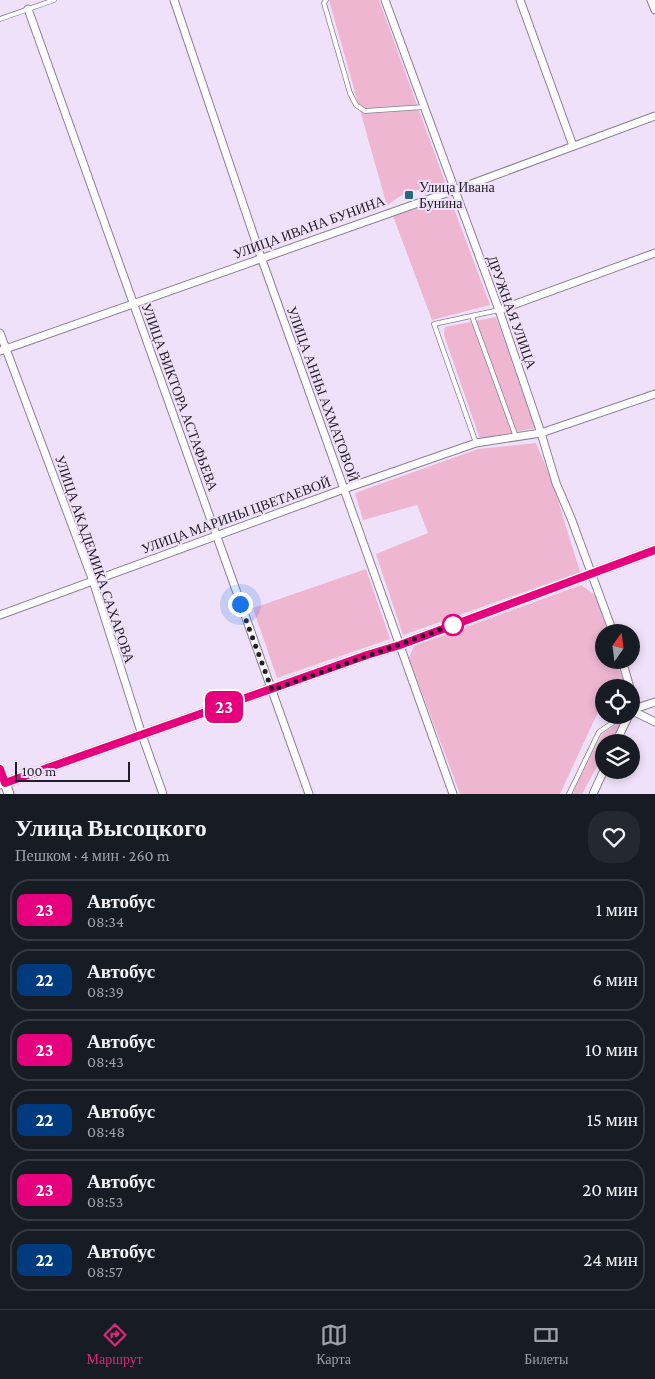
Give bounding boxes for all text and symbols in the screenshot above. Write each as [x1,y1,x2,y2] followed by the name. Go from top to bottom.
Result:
[419,179,495,211] place label: Улица Ивана Бунина
[403,189,415,201] marker: Улица Ивана Бунина
[231,192,388,262] street label: УЛИЦА ИВАНА БУНИНА
[484,253,540,372] street label: ДРУЖНАЯ УЛИЦА
[138,301,222,494] street label: УЛИЦА ВИКТОРА АСТАФЬЕВА
[284,304,362,484] street label: УЛИЦА АННЫ АХМАТОВОЙ
[52,453,138,666] street label: УЛИЦА АКАДЕМИКА САХАРОВА
[139,473,333,557] street label: УЛИЦА МАРИНЫ ЦВЕТАЕВОЙ
[228,592,253,617] your location
[442,614,464,636] unlabelled marker
[595,624,640,669] north arrow
[595,624,640,779] map controls
[595,679,640,724] button: locate
[202,691,246,723] line badge: 23
[215,697,233,717] text: 23
[595,734,640,779] button: layers
[15,759,130,782] scale bar
[22,763,56,779] text: 100 m
[588,811,640,863] button: heart
[15,814,207,841] text: Улица Высоцкого
[15,847,170,864] text: Пешком · 4 мин · 260 m
[87,891,155,912] text: Автобус
[596,899,638,920] text: 1 мин
[36,900,53,920] text: 23
[87,913,124,930] text: 08:34
[87,961,155,982] text: Автобус
[592,969,638,990] text: 6 мин
[35,970,54,990] text: 22
[87,983,124,1000] text: 08:39
[87,1031,155,1052] text: Автобус
[585,1039,638,1060] text: 10 мин
[36,1040,53,1060] text: 23
[87,1053,124,1070] text: 08:43
[87,1101,155,1122] text: Автобус
[587,1109,638,1130] text: 15 мин
[35,1110,54,1130] text: 22
[87,1123,125,1140] text: 08:48
[87,1171,155,1192] text: Автобус
[582,1179,638,1200] text: 20 мин
[36,1180,53,1200] text: 23
[87,1193,123,1210] text: 08:53
[87,1241,155,1262] text: Автобус
[583,1249,638,1270] text: 24 мин
[35,1250,54,1270] text: 22
[87,1263,123,1280] text: 08:57
[87,1321,143,1368] tab: Маршрут
[316,1321,351,1368] tab: Карта
[524,1321,568,1368] tab: Билеты

